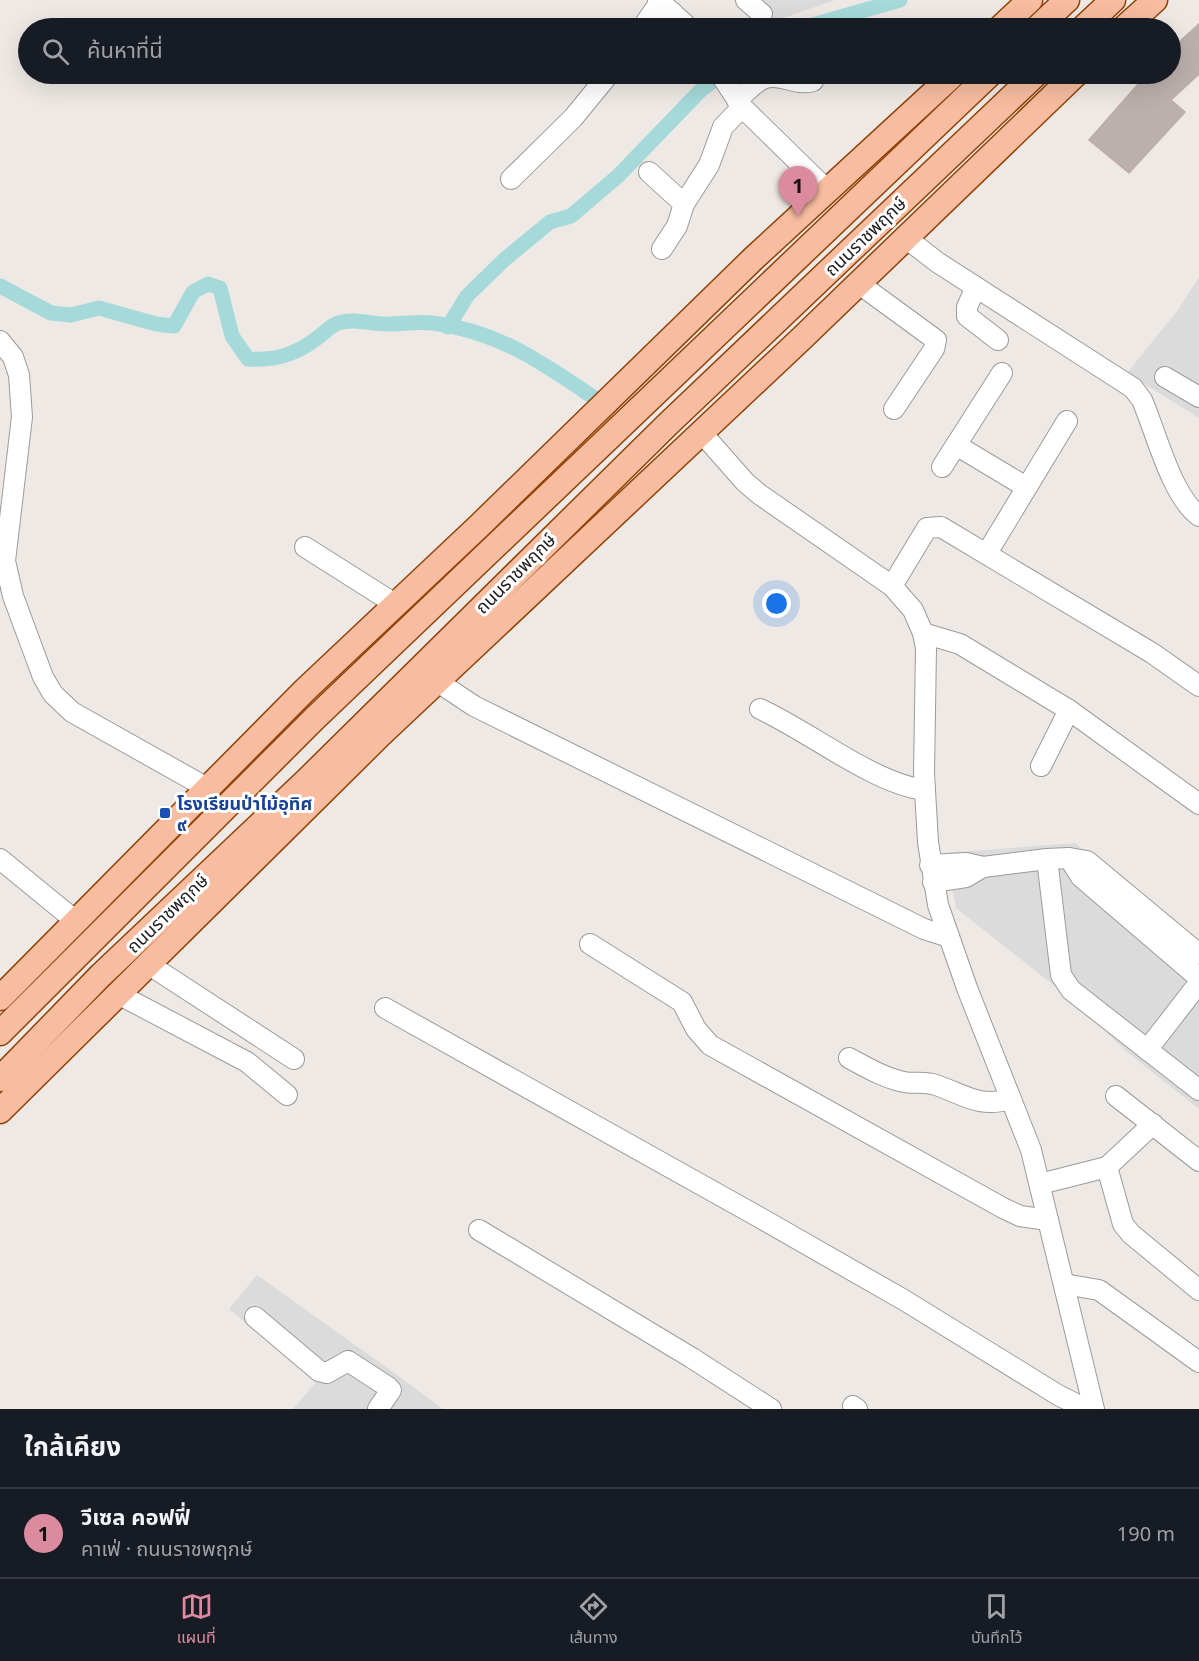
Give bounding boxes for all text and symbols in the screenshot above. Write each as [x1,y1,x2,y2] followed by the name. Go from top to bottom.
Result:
[18,18,1181,84] search box
[87,34,163,64] text: ค้นหาที่นี่
[39,35,72,68] icon: search
[778,166,818,216] pin: 1
[819,191,911,281] street label: ถนนราชพฤกษ์
[470,528,560,618] street label: ถนนราชพฤกษ์
[762,589,791,618] your location
[177,791,312,836] place label: โรงเรียนป่าไม้อุทิศ ๙
[158,806,172,820] marker: โรงเรียนป่าไม้อุทิศ ๙
[121,868,213,958] street label: ถนนราชพฤกษ์
[24,1428,121,1464] text: ใกล้เคียง
[81,1501,190,1531] text: วีเซล คอฟฟี่
[38,1520,49,1547] text: 1
[1117,1520,1175,1547] text: 190 m
[81,1535,253,1562] text: คาเฟ่ · ถนนราชพฤกษ์
[177,1590,216,1650] tab: แผนที่
[569,1590,617,1650] tab: เส้นทาง
[971,1590,1022,1650] tab: บันทึกไว้

